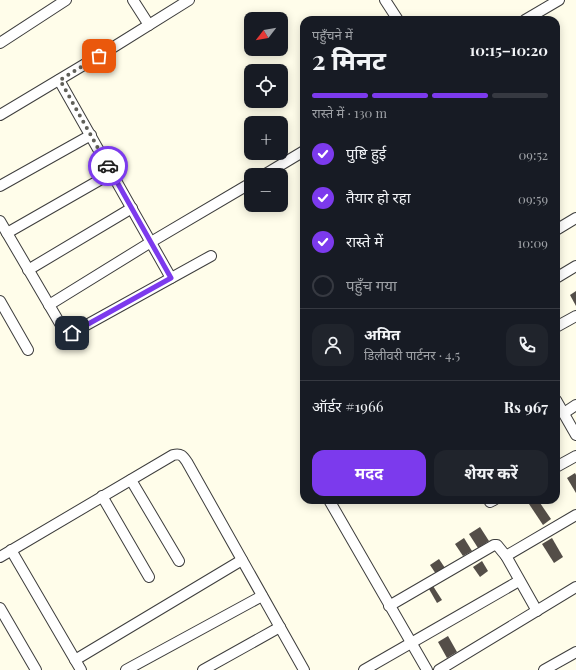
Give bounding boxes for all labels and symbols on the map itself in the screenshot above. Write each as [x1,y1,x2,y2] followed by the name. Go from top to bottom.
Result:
[244,12,288,56] north arrow
[82,39,116,73] pin
[88,146,128,186] courier
[55,316,89,350] pin

